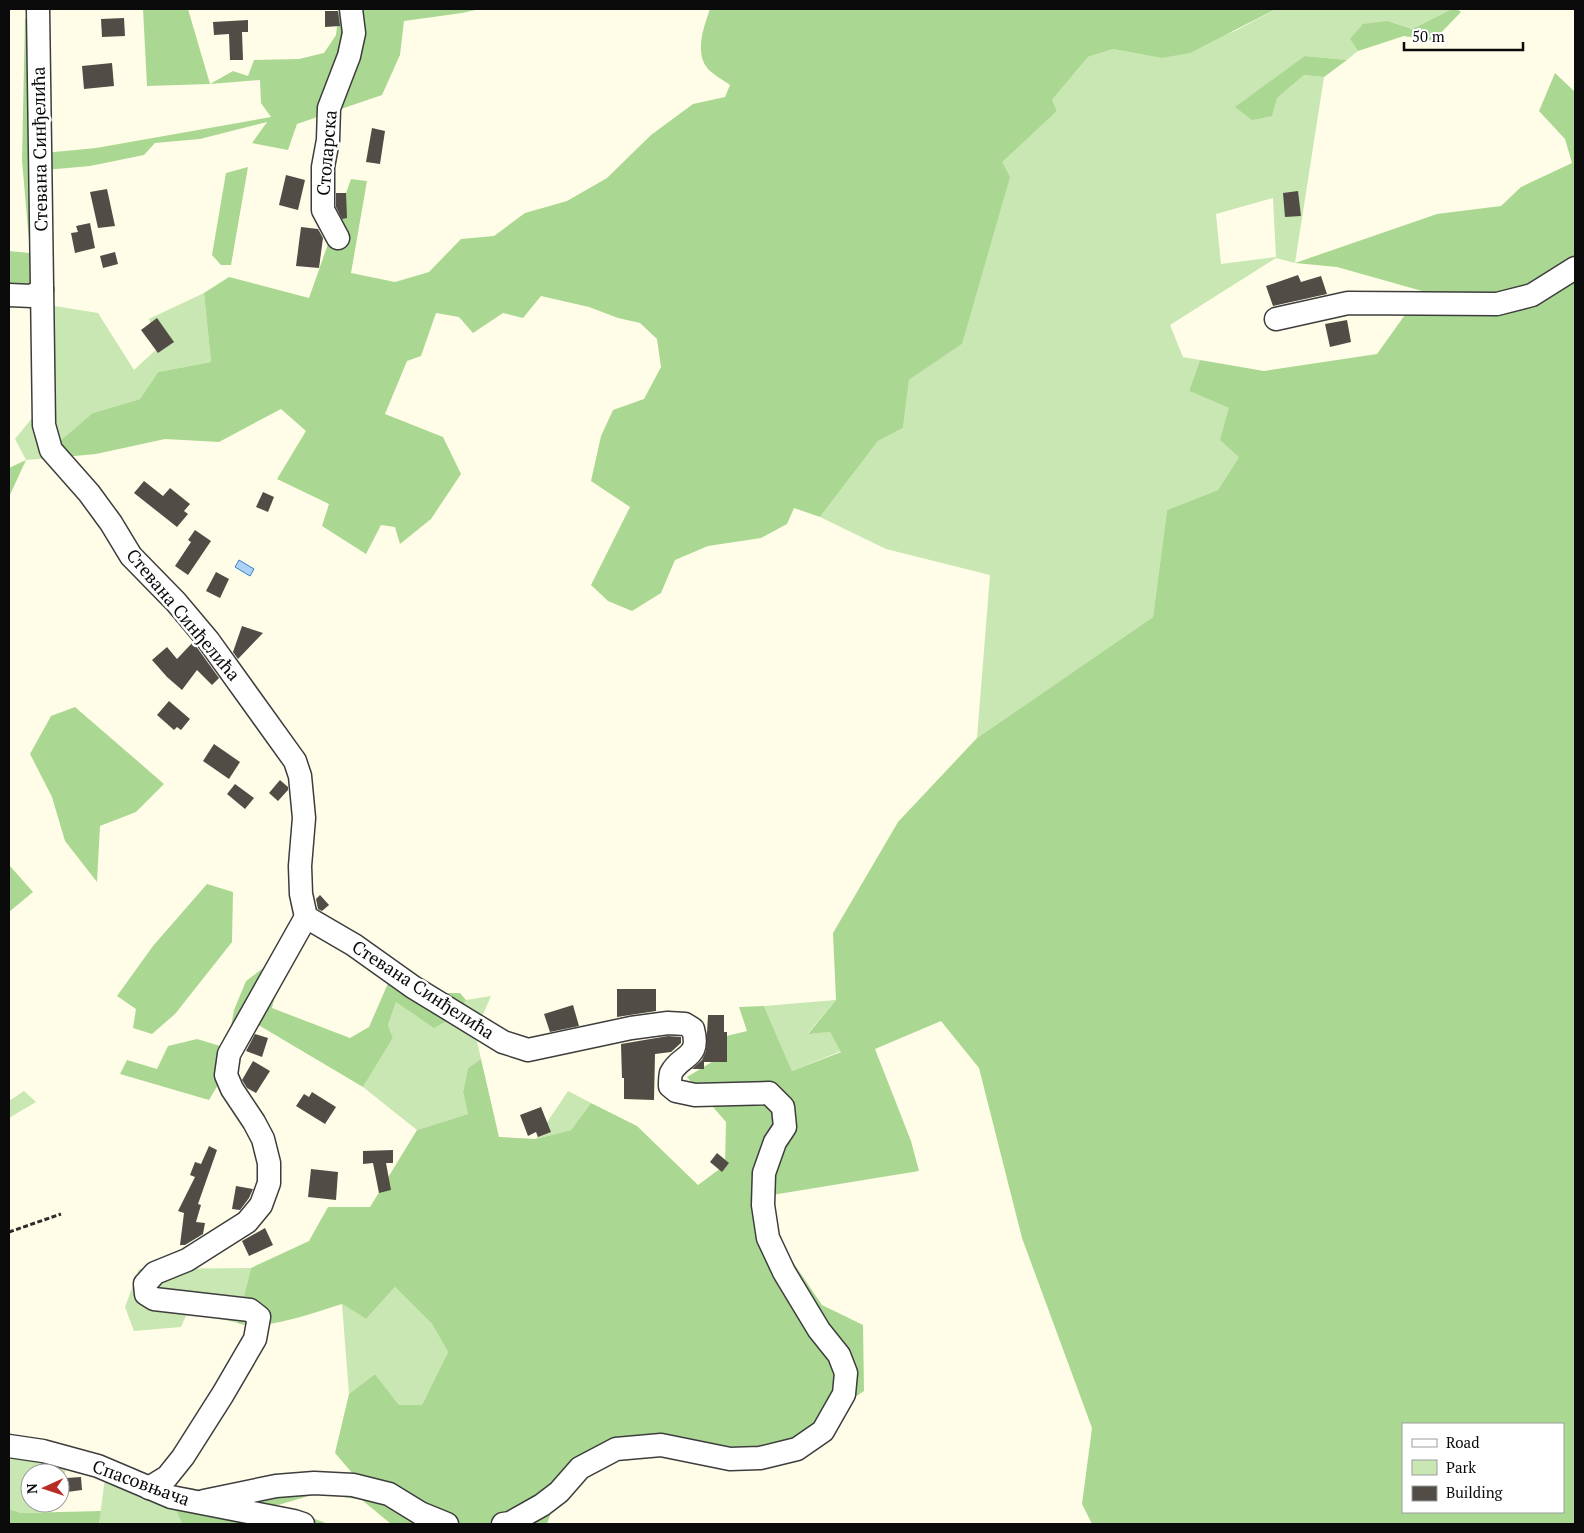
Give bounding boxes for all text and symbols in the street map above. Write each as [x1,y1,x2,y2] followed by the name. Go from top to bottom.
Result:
[1404,20,1523,52] scale bar
[1412,26,1445,46] text: 50 m
[26,66,52,232] street label: Стевана Синђелића
[310,109,342,197] street label: Столарска
[121,543,246,685] street label: Стевана Синђелића
[348,934,499,1044] street label: Стевана Синђелића
[1402,1423,1564,1513] legend
[1446,1432,1479,1452] text: Road
[89,1453,193,1511] street label: Спасовњача
[1446,1457,1476,1477] text: Park
[20,1463,70,1513] north arrow
[1446,1482,1504,1502] text: Building
[22,1483,41,1495] text: N

